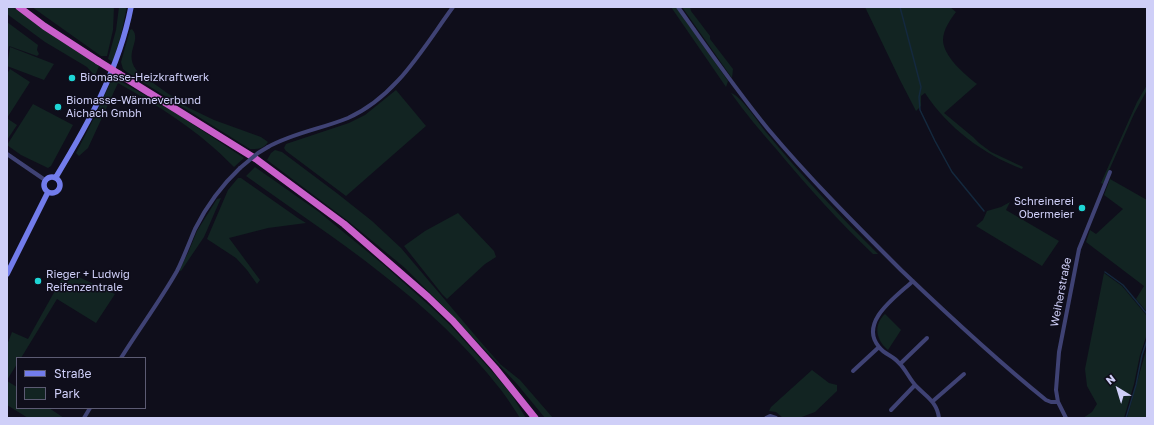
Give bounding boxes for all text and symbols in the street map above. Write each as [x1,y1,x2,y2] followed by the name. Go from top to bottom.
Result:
[80,71,209,85] place label: Biomasse-Heizkraftwerk
[67,73,77,83] marker: Biomasse-Heizkraftwerk
[66,94,201,120] place label: Biomasse-Wärmeverbund Aichach Gmbh
[53,102,63,112] marker: Biomasse-Wärmeverbund Aichach Gmbh
[1014,195,1074,221] place label: Schreinerei Obermeier
[1077,203,1087,213] marker: Schreinerei Obermeier
[1048,256,1074,328] street label: Weiherstraße
[46,268,130,294] place label: Rieger + Ludwig Reifenzentrale
[33,276,43,286] marker: Rieger + Ludwig Reifenzentrale
[16,357,146,409] legend
[54,366,92,381] text: Straße
[1098,369,1138,409] north arrow
[1103,371,1118,387] text: N
[54,386,80,401] text: Park

